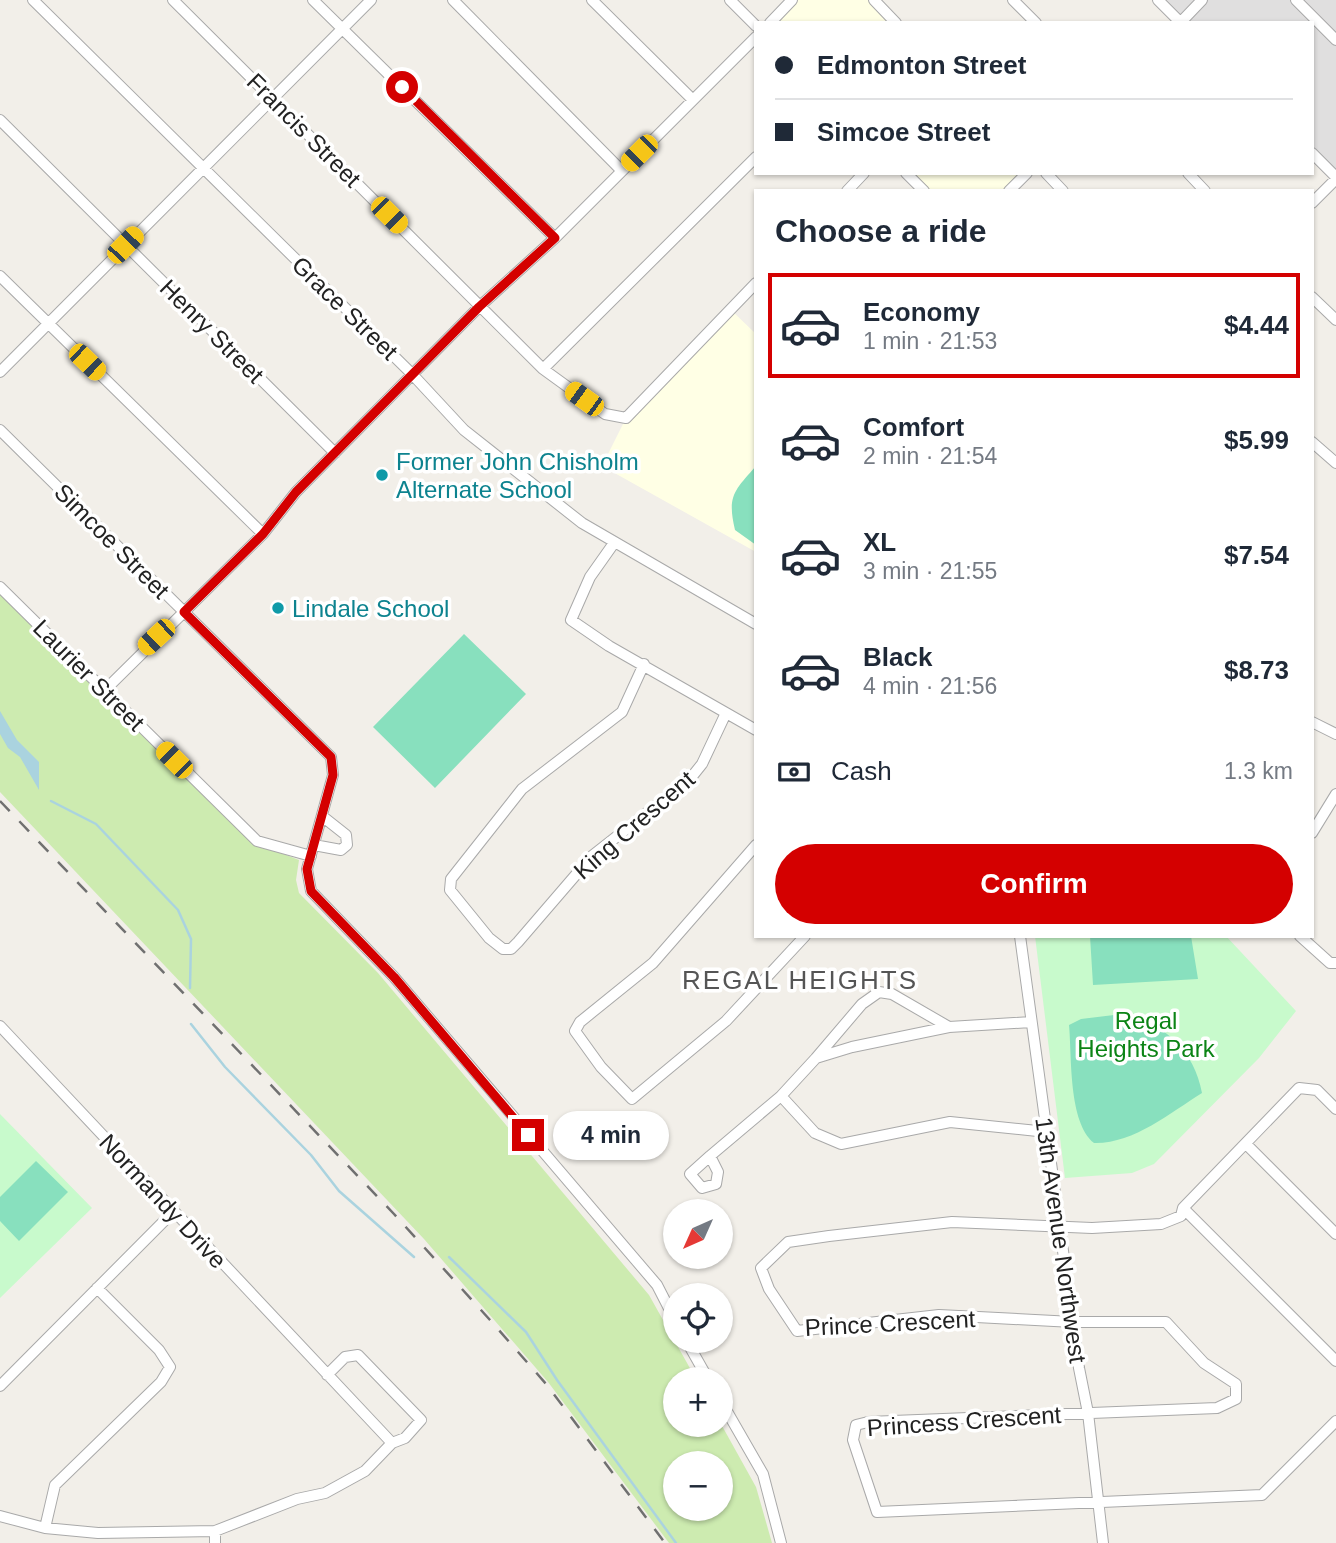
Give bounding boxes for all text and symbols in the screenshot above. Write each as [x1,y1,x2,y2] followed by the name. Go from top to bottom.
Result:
[817,50,1026,80] text: Edmonton Street
[242,68,367,193] street label: Francis Street
[386,71,418,103] route start
[817,117,990,147] text: Simcoe Street
[617,131,662,175] car
[367,193,412,237] car
[775,213,987,249] text: Choose a ride
[103,223,148,267] car
[287,251,404,365] street label: Grace Street
[155,274,269,388] street label: Henry Street
[779,294,842,357] icon: car
[863,297,980,327] text: Economy
[1224,310,1289,340] text: $4.44
[863,328,997,354] text: 1 min · 21:53
[65,340,110,384] car
[561,378,608,420] car
[779,409,842,472] icon: car
[863,412,964,442] text: Comfort
[1224,425,1289,455] text: $5.99
[863,443,997,469] text: 2 min · 21:54
[396,448,639,503] place label: Former John Chisholm Alternate School
[374,467,390,483] marker: Former John Chisholm Alternate School
[49,478,175,604] street label: Simcoe Street
[779,524,842,587] icon: car
[863,527,896,557] text: XL
[1224,540,1289,570] text: $7.54
[863,558,997,584] text: 3 min · 21:55
[292,595,449,622] place label: Lindale School
[270,600,286,616] marker: Lindale School
[28,614,150,736] street label: Laurier Street
[134,615,179,659] car
[779,639,842,702] icon: car
[863,642,932,672] text: Black
[1224,655,1289,685] text: $8.73
[863,673,997,699] text: 4 min · 21:56
[152,738,197,782] car
[775,753,813,791] icon: cash
[831,756,892,786] text: Cash
[1224,758,1293,784] text: 1.3 km
[568,765,700,885] street label: King Crescent
[775,844,1293,924] button: Confirm
[682,965,918,995] district label: REGAL HEIGHTS
[1077,1007,1216,1062] park label: Regal Heights Park
[552,1110,668,1160] callout: 4 min
[1030,1115,1092,1365] street label: 13th Avenue Northwest
[512,1119,544,1151] route end
[581,1122,641,1148] text: 4 min
[94,1128,232,1274] street label: Normandy Drive
[663,1199,733,1269] north arrow
[663,1199,733,1521] map controls
[663,1283,733,1353] button: locate
[804,1305,976,1341] street label: Prince Crescent
[663,1367,733,1437] button: +
[866,1401,1062,1441] street label: Princess Crescent
[663,1451,733,1521] button: −

